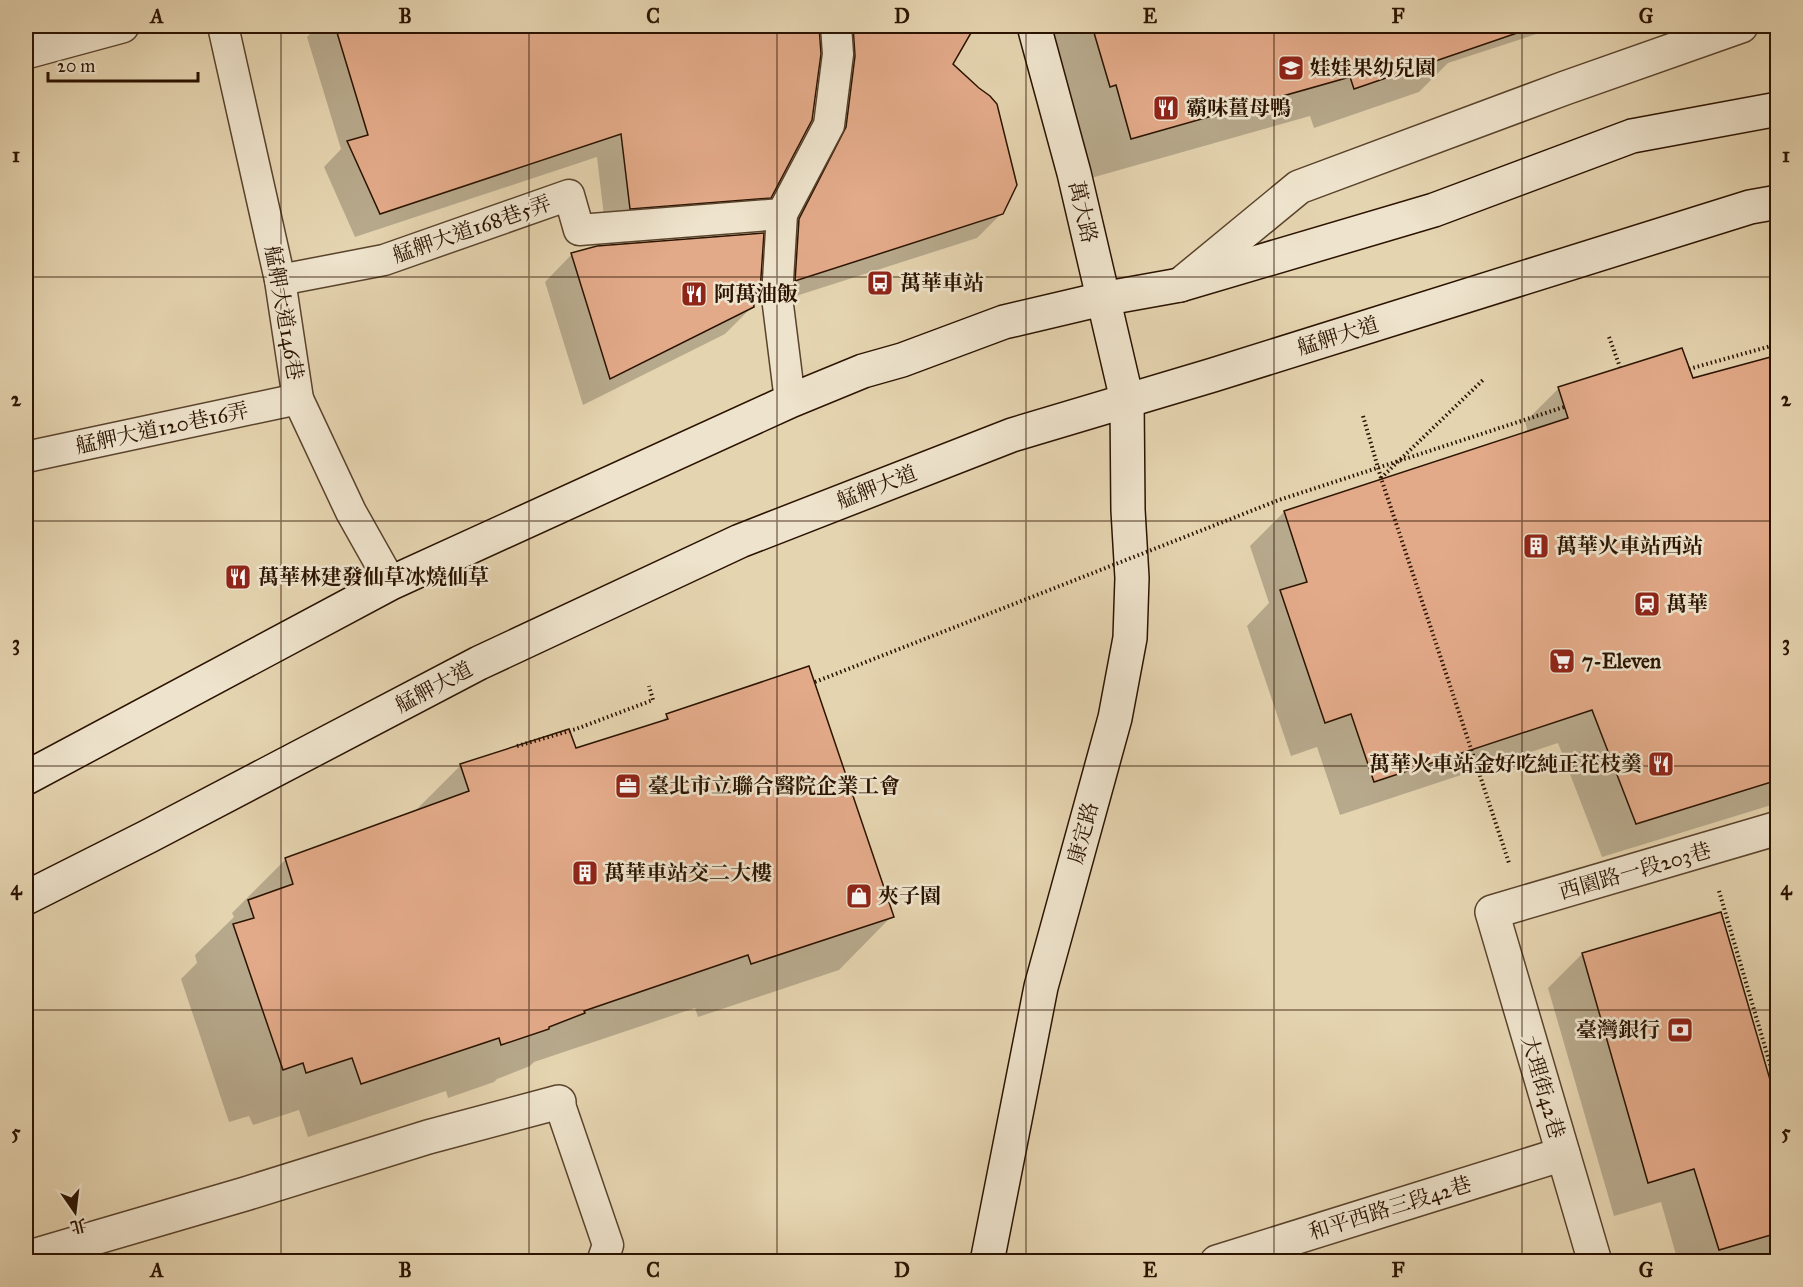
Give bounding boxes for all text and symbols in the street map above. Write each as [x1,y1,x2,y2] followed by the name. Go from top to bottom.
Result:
[148,4,164,28] text: A
[398,4,412,28] text: B
[646,4,660,28] text: C
[894,4,910,28] text: D
[1143,4,1158,28] text: E
[1391,4,1405,28] text: F
[1639,4,1654,28] text: G
[48,45,198,83] scale bar
[1276,53,1306,83] school or university icon: 娃娃果幼兒園
[57,55,95,77] text: 20 m
[1310,55,1436,81] place label: 娃娃果幼兒園
[1151,93,1181,123] restaurant icon: 霸味薑母鴨
[1186,95,1291,121] place label: 霸味薑母鴨
[12,143,20,167] text: 1
[1782,143,1790,167] text: 1
[1063,178,1103,246] street label: 萬大路
[389,190,555,268] street label: 艋舺大道168巷5弄
[259,244,309,382] street label: 艋舺大道146巷
[865,268,895,298] bus stop icon: 萬華車站
[900,270,984,296] place label: 萬華車站
[679,279,709,309] restaurant icon: 阿萬油飯
[714,281,798,307] place label: 阿萬油飯
[1294,311,1382,361] street label: 艋舺大道
[11,387,22,411] text: 2
[1781,387,1792,411] text: 2
[73,397,251,459] street label: 艋舺大道120巷16弄
[833,460,921,514] street label: 艋舺大道
[1521,531,1551,561] building icon: 萬華火車站西站
[1556,533,1703,559] place label: 萬華火車站西站
[223,562,253,592] restaurant icon: 萬華林建發仙草冰燒仙草
[258,564,489,590] place label: 萬華林建發仙草冰燒仙草
[1632,589,1662,619] station icon: 萬華
[1666,591,1708,617] place label: 萬華
[12,631,20,656] text: 3
[1782,631,1790,656] text: 3
[1547,646,1577,676] supermarket icon: 7-Eleven
[1582,648,1662,674] place label: 7-Eleven
[391,656,477,718] street label: 艋舺大道
[1646,749,1676,779] restaurant icon: 萬華火車站金好吃純正花枝羹
[1369,751,1642,777] place label: 萬華火車站金好吃純正花枝羹
[613,771,643,801] office icon: 臺北市立聯合醫院企業工會
[648,773,900,799] place label: 臺北市立聯合醫院企業工會
[1062,799,1104,867] street label: 康定路
[1556,837,1714,905] street label: 西園路一段203巷
[570,858,600,888] building icon: 萬華車站交二大樓
[604,860,772,886] place label: 萬華車站交二大樓
[10,876,22,901] text: 4
[1780,876,1792,901] text: 4
[844,881,874,911] shop icon: 夾子園
[878,883,941,909] place label: 夾子園
[1665,1015,1695,1045] bank icon: 臺灣銀行
[1576,1017,1660,1043] place label: 臺灣銀行
[1516,1032,1570,1142] street label: 大理街42巷
[11,1120,21,1144] text: 5
[1781,1120,1791,1144] text: 5
[1305,1171,1475,1245] street label: 和平西路三段42巷
[45,1182,105,1242] north arrow
[68,1215,89,1237] text: 北
[148,1258,164,1282] text: A
[398,1258,412,1282] text: B
[646,1258,660,1282] text: C
[894,1258,910,1282] text: D
[1143,1258,1158,1282] text: E
[1391,1258,1405,1282] text: F
[1639,1258,1654,1282] text: G

